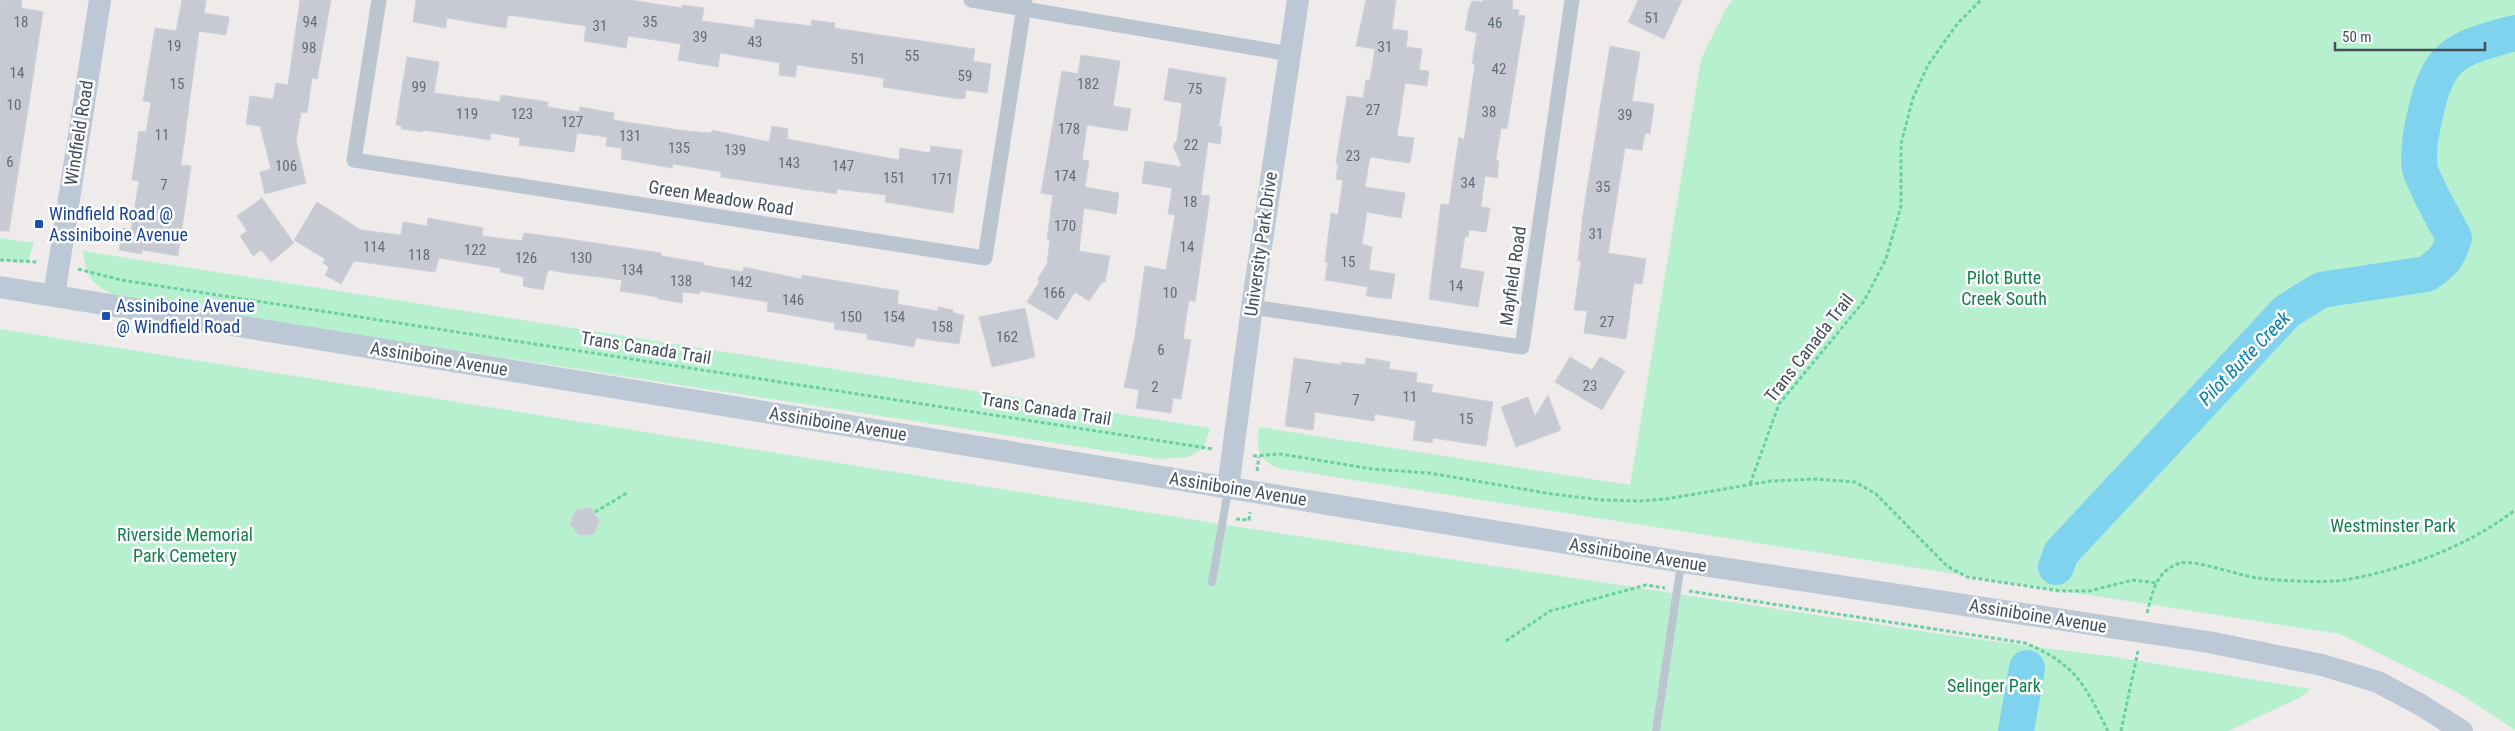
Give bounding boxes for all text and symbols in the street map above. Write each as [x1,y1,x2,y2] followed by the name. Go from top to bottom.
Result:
[1645,9,1659,27] house number: 51
[14,13,28,31] house number: 18
[303,13,317,31] house number: 94
[643,13,657,31] house number: 35
[1488,14,1502,32] house number: 46
[593,17,607,35] house number: 31
[2335,20,2485,52] scale bar
[693,28,707,46] house number: 39
[2342,28,2372,46] text: 50 m
[748,33,762,51] house number: 43
[167,37,181,55] house number: 19
[1378,38,1392,56] house number: 31
[302,39,316,57] house number: 98
[905,47,919,65] house number: 55
[851,50,865,68] house number: 51
[1492,60,1506,78] house number: 42
[10,64,24,82] house number: 14
[958,67,972,85] house number: 59
[170,75,184,93] house number: 15
[1077,75,1099,93] house number: 182
[412,78,426,96] house number: 99
[60,79,97,187] street label: Windfield Road
[1188,80,1202,98] house number: 75
[7,96,21,114] house number: 10
[1366,101,1380,119] house number: 27
[1482,103,1496,121] house number: 38
[456,105,478,123] house number: 119
[511,105,533,123] house number: 123
[1618,106,1632,124] house number: 39
[561,113,583,131] house number: 127
[1058,120,1080,138] house number: 178
[155,126,169,144] house number: 11
[619,127,641,145] house number: 131
[1184,136,1198,154] house number: 22
[668,139,690,157] house number: 135
[724,141,746,159] house number: 139
[1346,147,1360,165] house number: 23
[6,153,14,171] house number: 6
[778,154,800,172] house number: 143
[275,157,297,175] house number: 106
[832,157,854,175] house number: 147
[1054,167,1076,185] house number: 174
[883,169,905,187] house number: 151
[931,170,953,188] house number: 171
[1240,170,1281,318] street label: University Park Drive
[1461,174,1475,192] house number: 34
[160,176,168,194] house number: 7
[647,176,795,219] street label: Green Meadow Road
[1596,178,1610,196] house number: 35
[1183,193,1197,211] house number: 18
[49,203,188,245] place label: Windfield Road @ Assiniboine Avenue
[1054,217,1076,235] house number: 170
[33,218,45,230] marker: Windfield Road @ Assiniboine Avenue
[1495,225,1530,327] street label: Mayfield Road
[1589,225,1603,243] house number: 31
[363,238,385,256] house number: 114
[1180,238,1194,256] house number: 14
[464,241,486,259] house number: 122
[408,246,430,264] house number: 118
[515,249,537,267] house number: 126
[570,249,592,267] house number: 130
[1341,253,1355,271] house number: 15
[621,261,643,279] house number: 134
[1961,267,2047,309] park label: Pilot Butte Creek South
[670,272,692,290] house number: 138
[730,273,752,291] house number: 142
[1449,277,1463,295] house number: 14
[1043,284,1065,302] house number: 166
[1163,284,1177,302] house number: 10
[1760,289,1857,406] street label: Trans Canada Trail
[782,291,804,309] house number: 146
[116,295,255,337] place label: Assiniboine Avenue @ Windfield Road
[2194,306,2295,410] water label: Pilot Butte Creek
[840,308,862,326] house number: 150
[883,308,905,326] house number: 154
[100,310,112,322] marker: Assiniboine Avenue @ Windfield Road
[1600,313,1614,331] house number: 27
[931,318,953,336] house number: 158
[579,327,713,368] street label: Trans Canada Trail
[996,328,1018,346] house number: 162
[369,337,509,380] street label: Assiniboine Avenue
[1157,341,1165,359] house number: 6
[1583,377,1597,395] house number: 23
[1151,378,1159,396] house number: 2
[1304,379,1312,397] house number: 7
[979,388,1113,429] street label: Trans Canada Trail
[1403,388,1417,406] house number: 11
[1352,391,1360,409] house number: 7
[768,402,908,445] street label: Assiniboine Avenue
[1459,410,1473,428] house number: 15
[1168,467,1308,510] street label: Assiniboine Avenue
[2330,515,2456,536] park label: Westminster Park
[117,524,253,566] park label: Riverside Memorial Park Cemetery
[1568,533,1708,576] street label: Assiniboine Avenue
[1968,594,2108,637] street label: Assiniboine Avenue
[1947,675,2041,696] park label: Selinger Park

